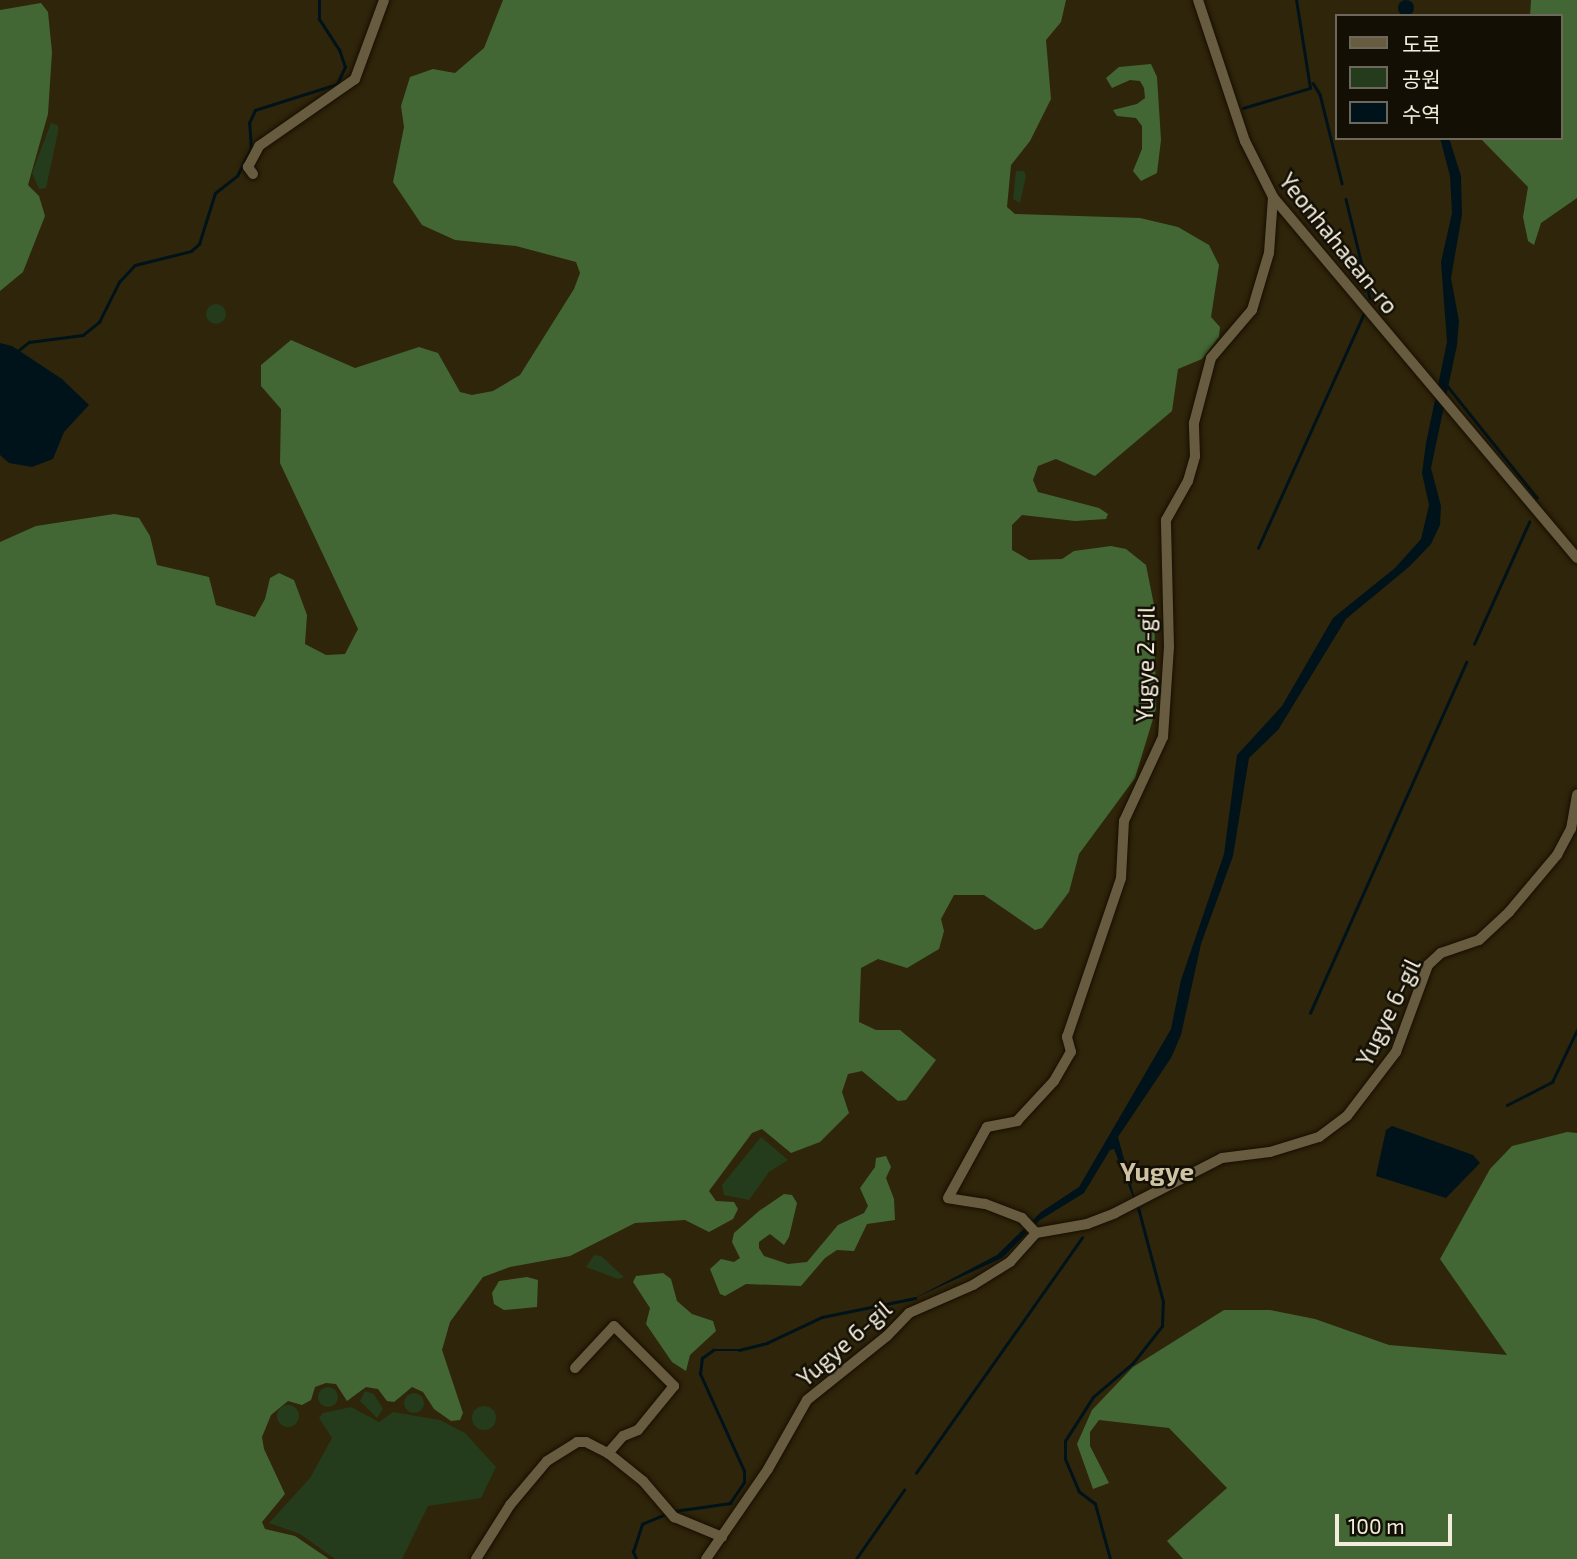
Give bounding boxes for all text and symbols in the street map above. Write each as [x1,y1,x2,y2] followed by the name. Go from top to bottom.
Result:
[1336,14,1563,140] legend
[1402,31,1441,56] text: 도로
[1402,66,1441,91] text: 공원
[1402,101,1441,126] text: 수역
[1274,167,1404,319] street label: Yeonhahaean-ro
[1130,606,1160,722] street label: Yugye 2-gil
[1350,954,1426,1070] street label: Yugye 6-gil
[1120,1155,1194,1187] district label: Yugye
[791,1294,897,1392] street label: Yugye 6-gil
[1339,1500,1456,1544] scale bar
[1348,1513,1405,1538] text: 100 m

